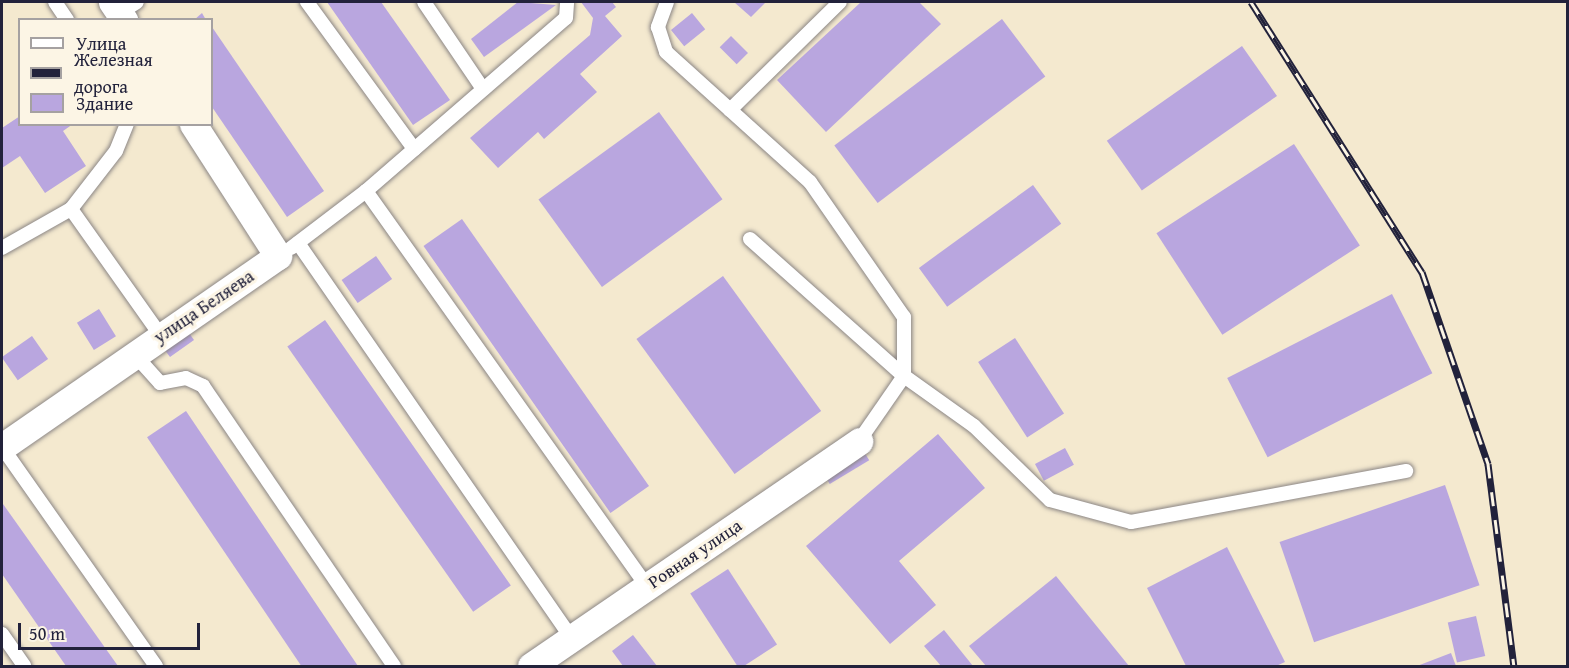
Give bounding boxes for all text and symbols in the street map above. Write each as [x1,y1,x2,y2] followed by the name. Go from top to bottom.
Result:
[18,18,213,126] legend
[76,30,126,57] text: Улица
[74,46,153,100] text: Железная дорога
[76,90,133,117] text: Здание
[150,266,258,348] street label: улица Беляева
[644,515,746,593] street label: Ровная улица
[21,611,202,649] scale bar
[29,620,65,647] text: 50 m

